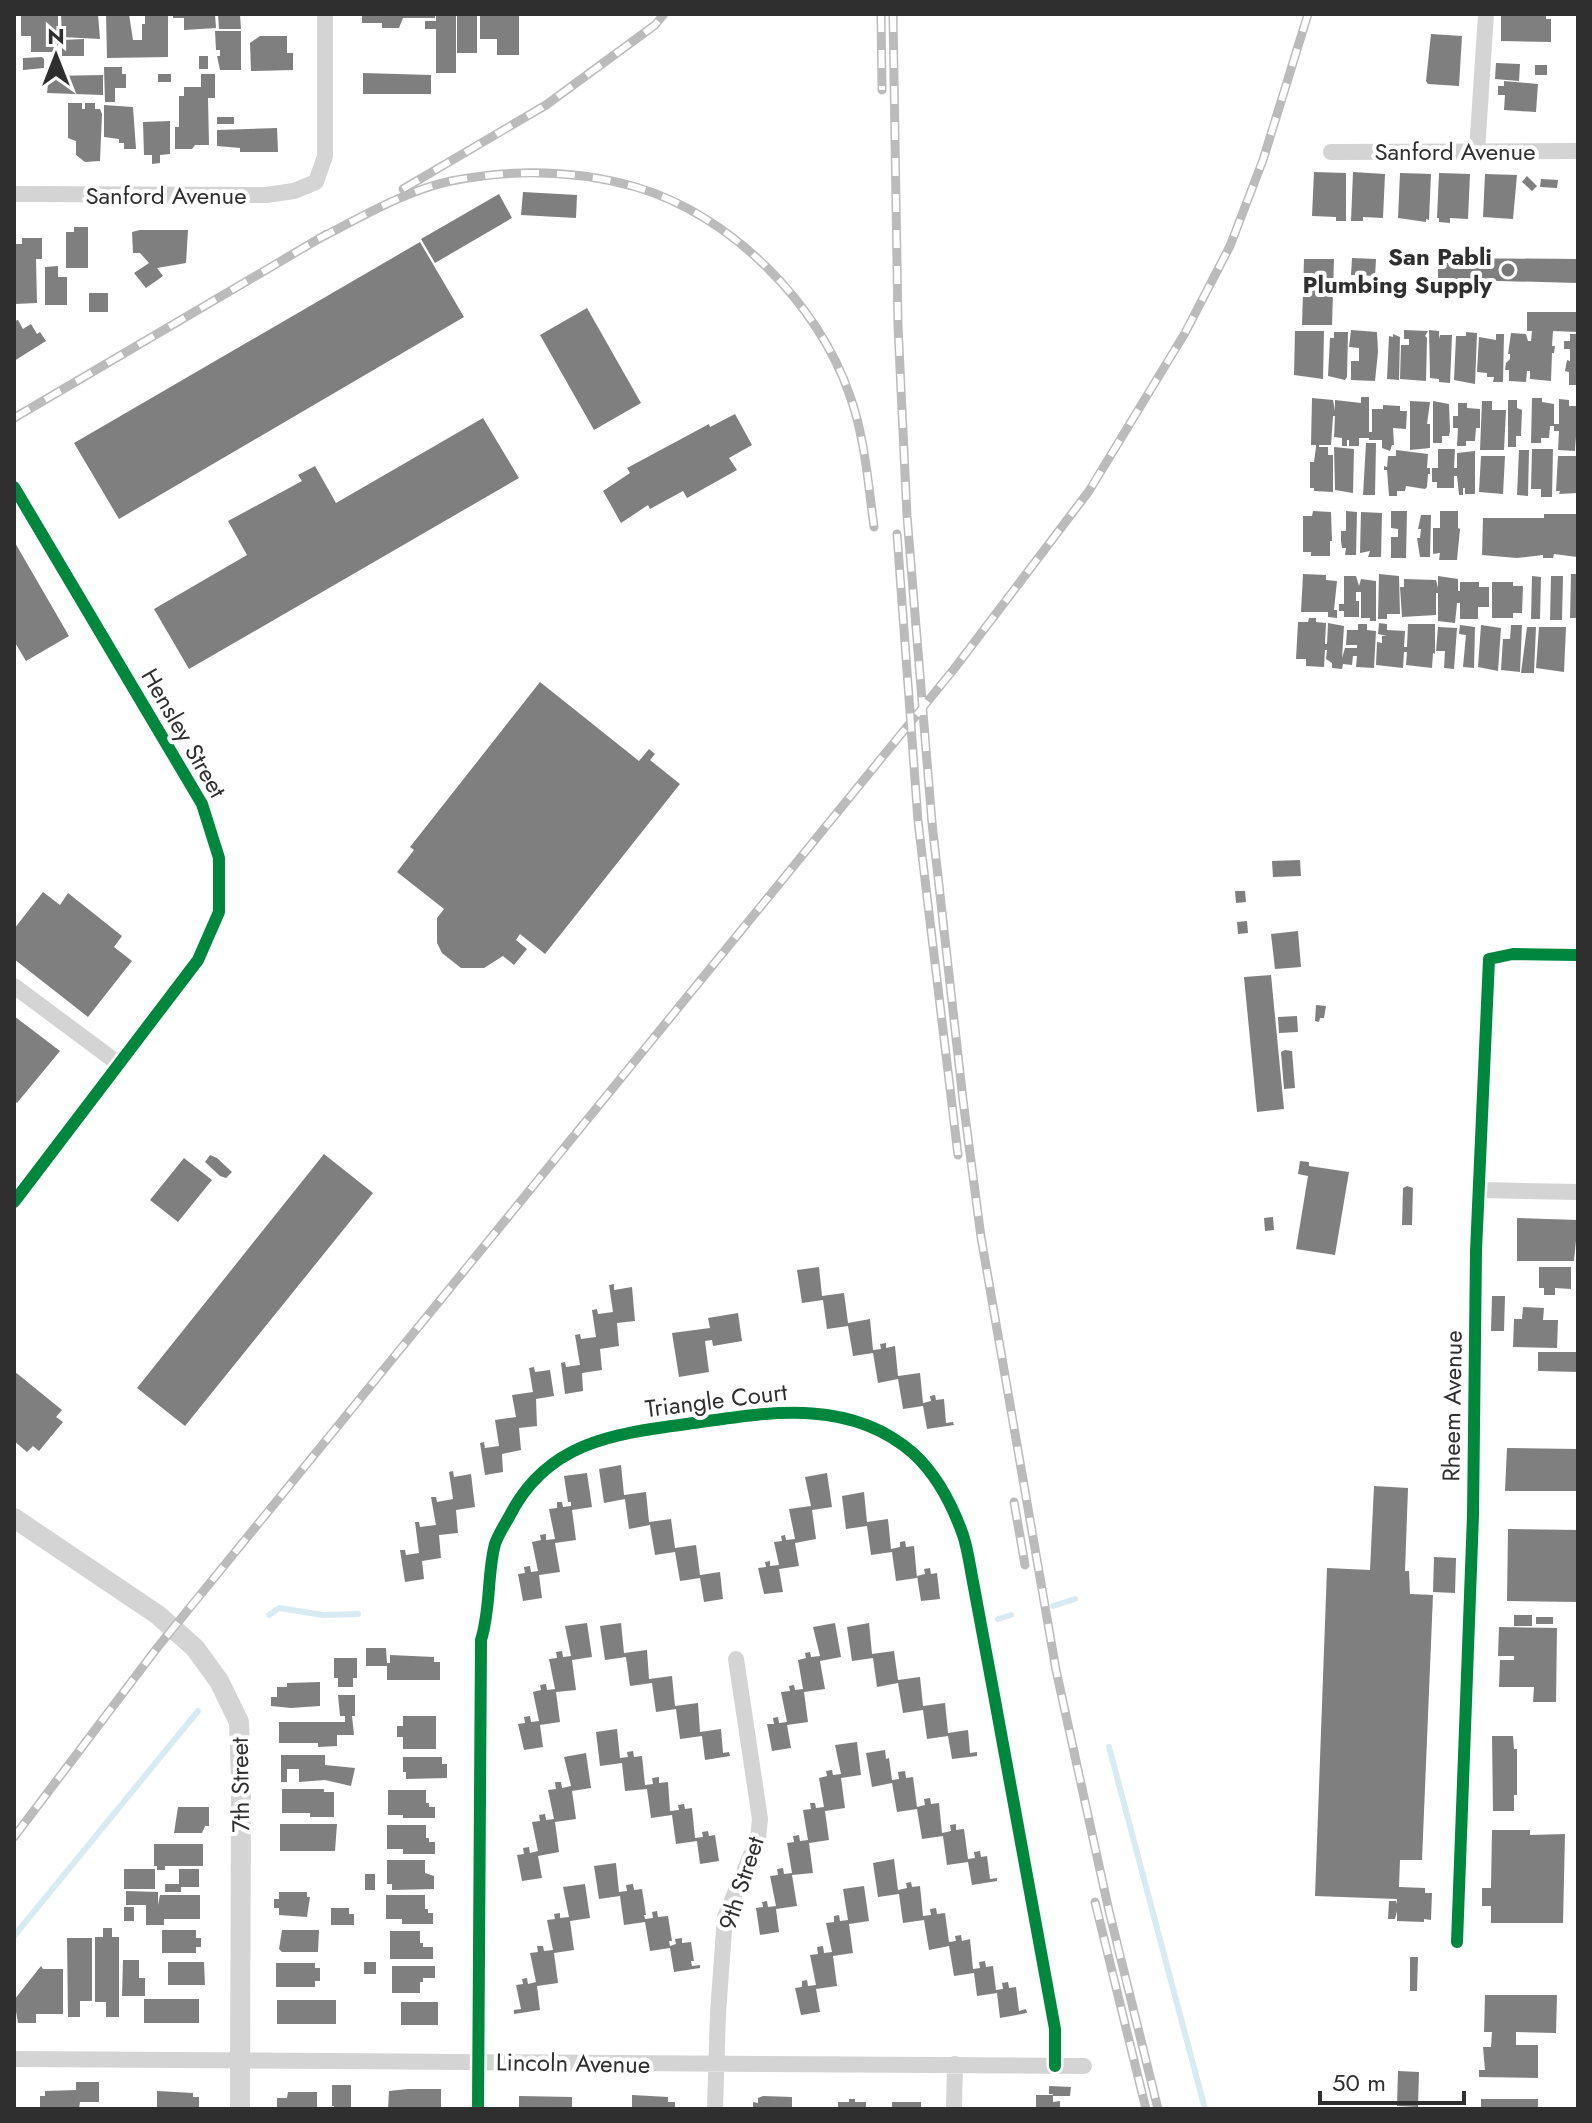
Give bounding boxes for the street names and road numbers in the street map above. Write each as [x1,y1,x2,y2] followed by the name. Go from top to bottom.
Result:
[1374,134,1536,169] street label: Sanford Avenue
[85,178,247,213] street label: Sanford Avenue
[133,662,235,804] street label: Hensley Street
[1433,1330,1471,1482] street label: Rheem Avenue
[643,1374,789,1426] street label: Triangle Court
[222,1737,258,1833] street label: 7th Street
[709,1831,773,1934] street label: 9th Street
[496,2044,650,2082] street label: Lincoln Avenue

